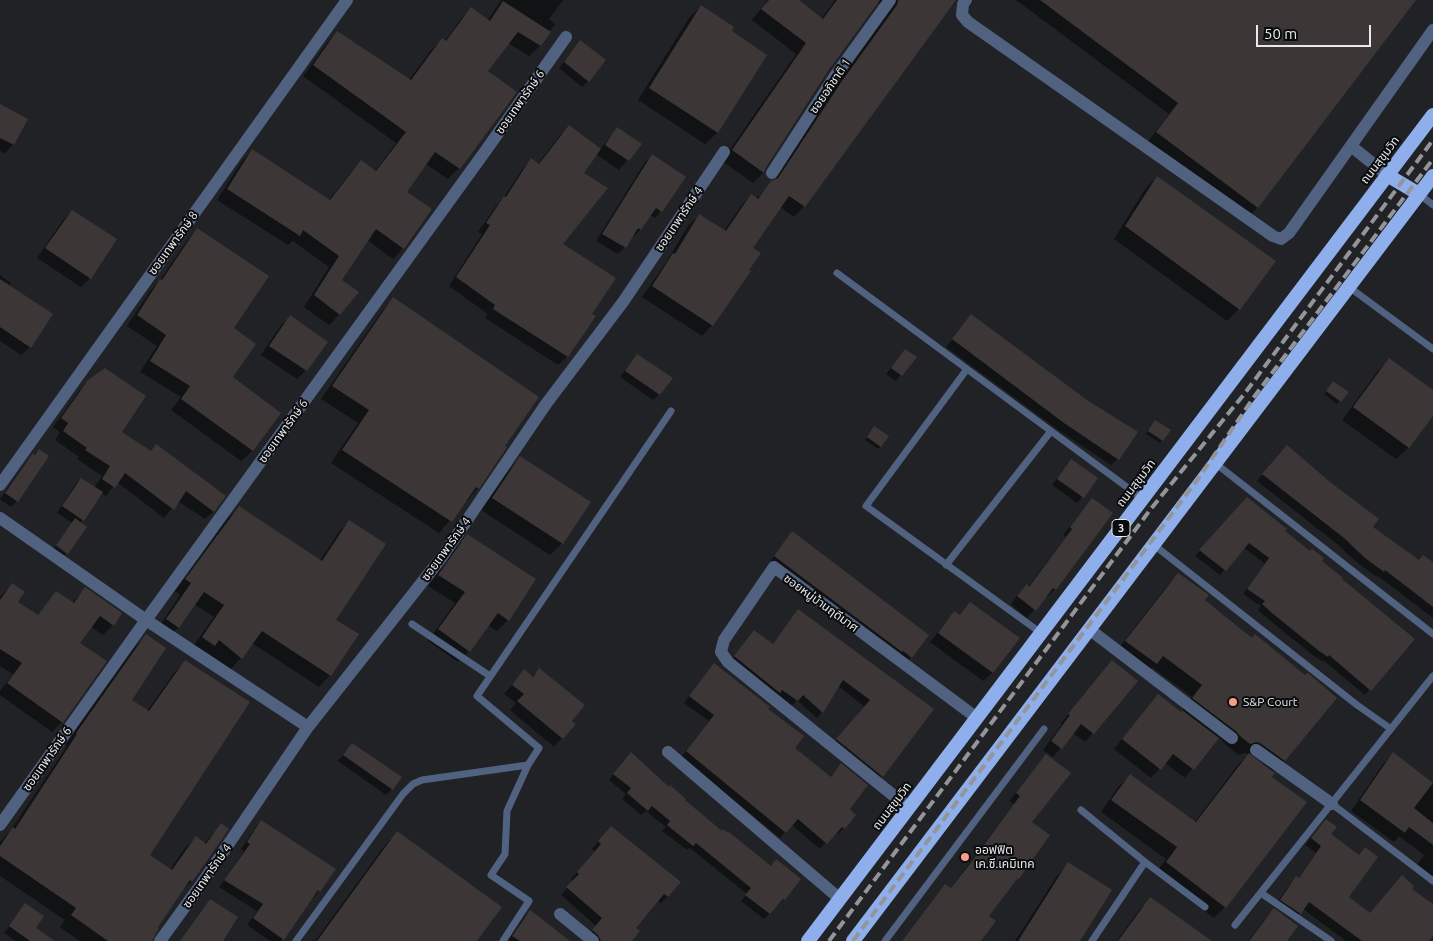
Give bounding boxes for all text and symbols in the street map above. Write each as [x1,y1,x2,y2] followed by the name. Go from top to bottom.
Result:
[1258,15,1373,47] scale bar
[1264,25,1297,42] text: 50 m
[806,56,854,116] street label: ซอยอภิชาติ 1
[493,67,547,137] street label: ซอยเทพารักษ์ 6
[1357,133,1403,187] street label: ถนนสุขุมวิท
[652,184,706,254] street label: ซอยเทพารักษ์ 4
[145,208,201,278] street label: ซอยเทพารักษ์ 8
[255,396,311,466] street label: ซอยเทพารักษ์ 6
[1113,456,1159,510] street label: ถนนสุขุมวิท
[418,514,474,584] street label: ซอยเทพารักษ์ 4
[1112,520,1130,536] road number: 3
[781,571,861,635] street label: ซอยหมู่บ้านฤดีมาศ
[1243,695,1298,709] place label: S&P Court
[1227,696,1239,708] marker: S&P Court
[20,724,74,794] street label: ซอยเทพารักษ์ 6
[869,779,915,833] street label: ถนนสุขุมวิท
[180,841,234,911] street label: ซอยเทพารักษ์ 4
[975,843,1035,871] place label: ออฟฟิต เค.ซี.เคมิเทค
[959,851,971,863] marker: ออฟฟิต เค.ซี.เคมิเทค

